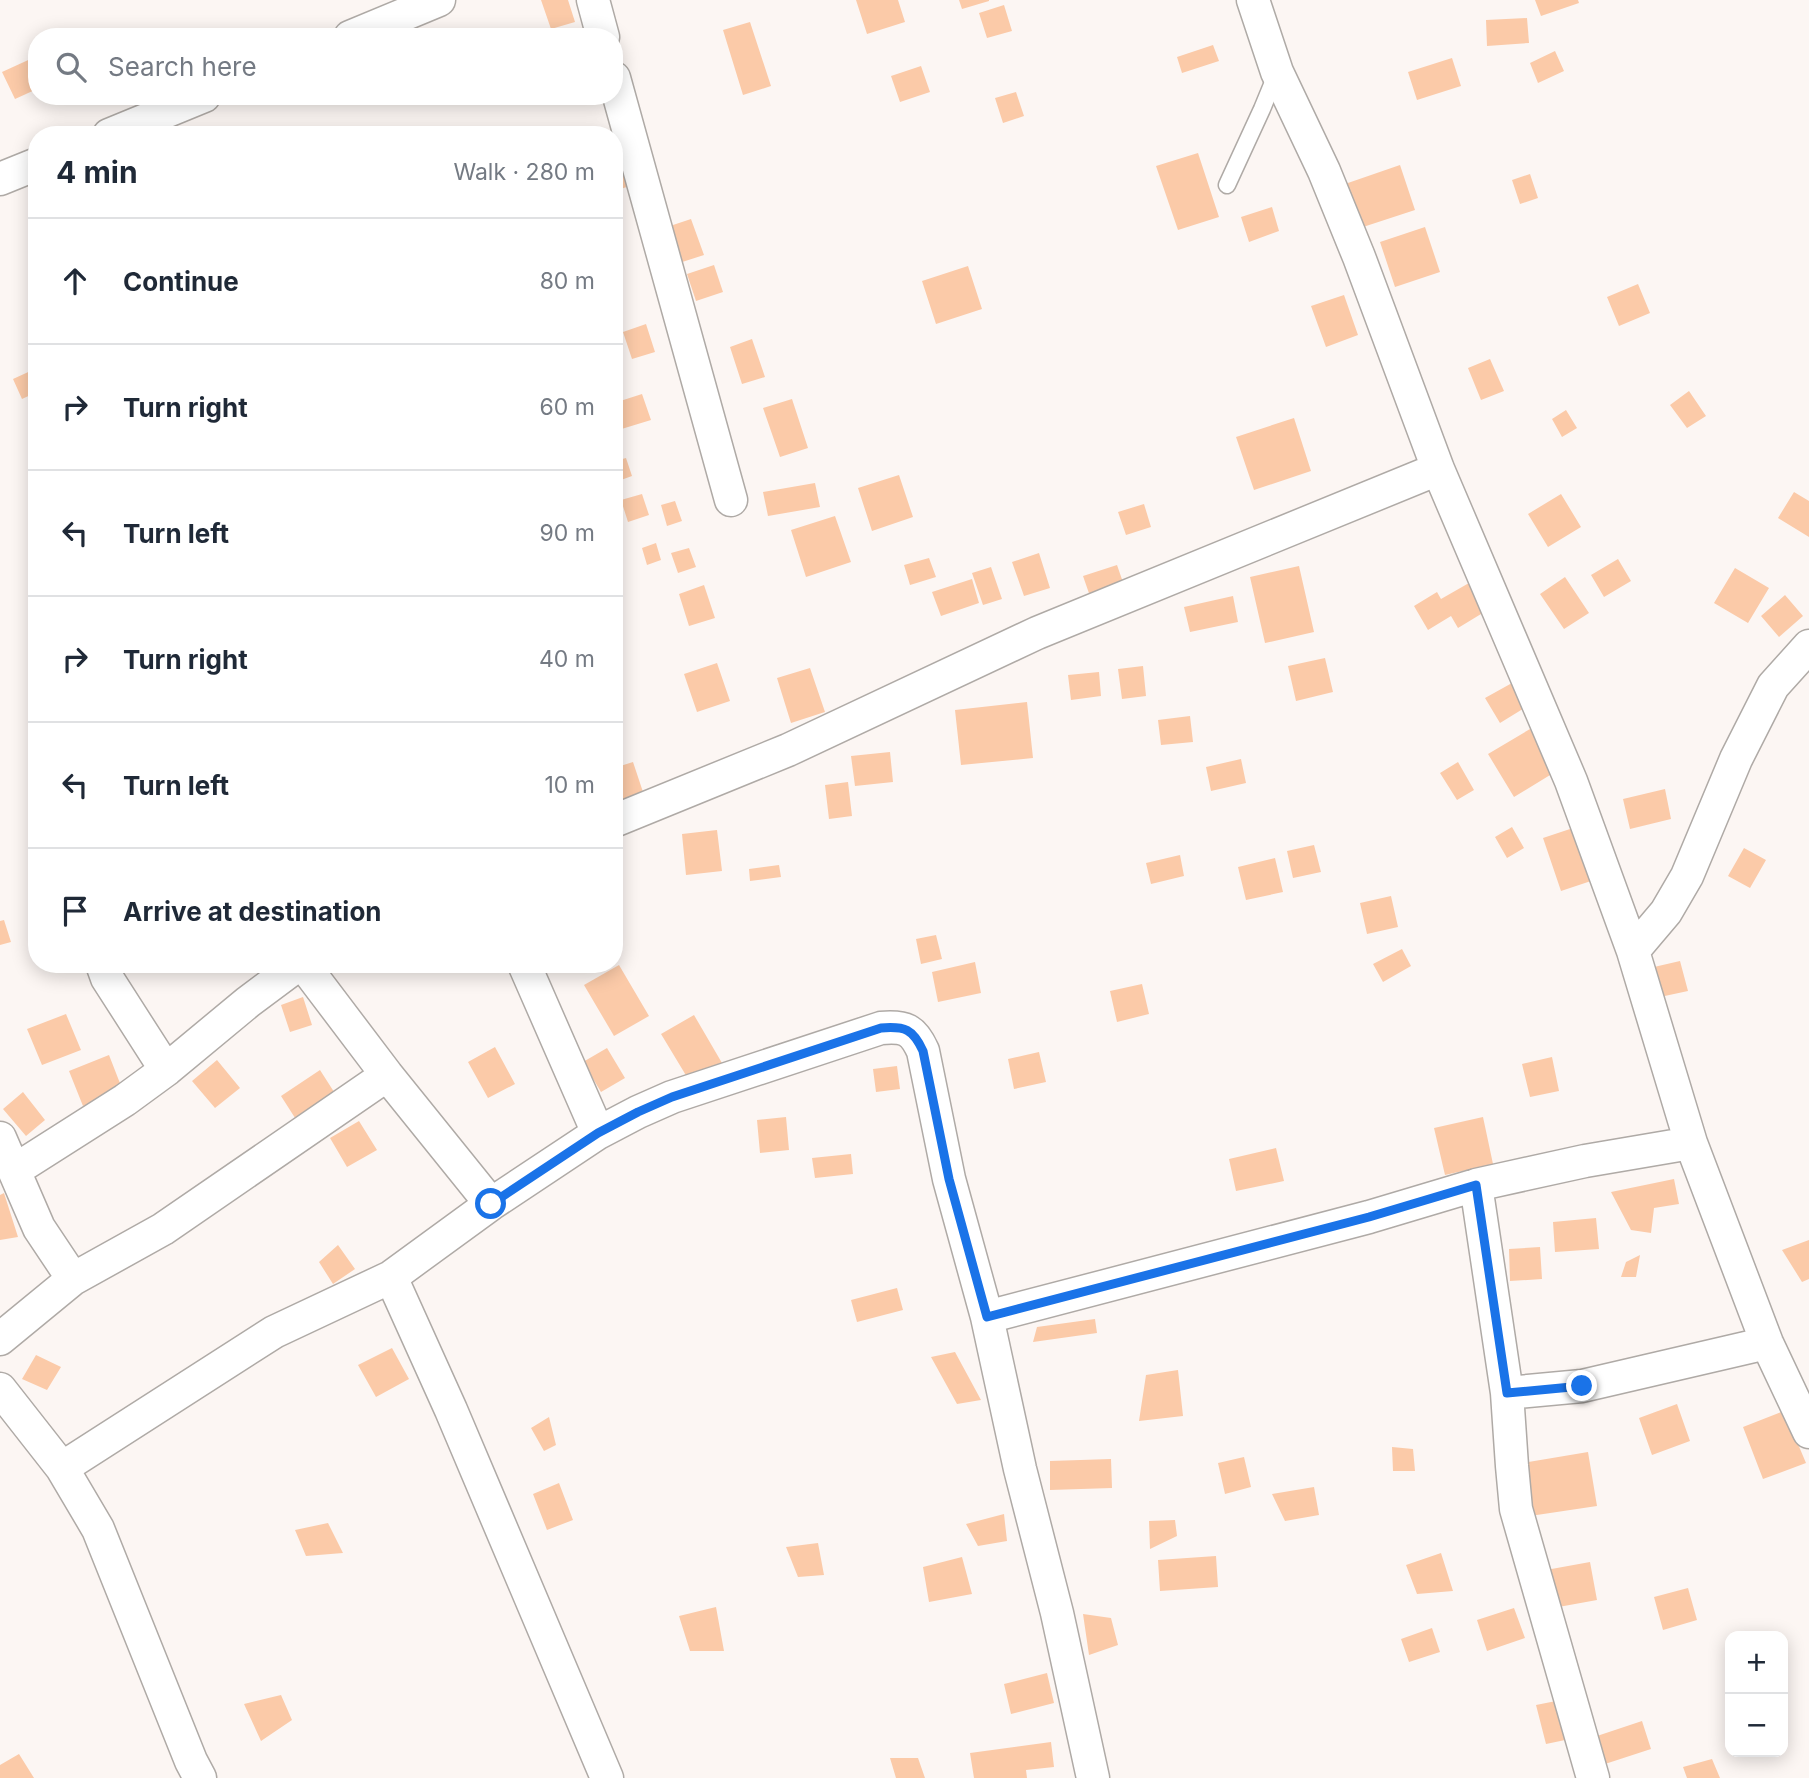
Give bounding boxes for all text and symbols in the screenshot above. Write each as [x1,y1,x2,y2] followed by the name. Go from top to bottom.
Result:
[28,28,623,105] search box
[52,48,90,86] icon: search
[108,51,257,82] text: Search here
[56,154,138,190] text: 4 min
[453,158,595,186] text: Walk · 280 m
[56,262,94,300] icon: ahead
[123,266,239,297] text: Continue
[540,267,595,295] text: 80 m
[56,388,94,426] icon: right
[123,392,248,423] text: Turn right
[540,393,595,421] text: 60 m
[56,514,94,552] icon: left
[123,518,229,549] text: Turn left
[540,519,595,547] text: 90 m
[56,640,94,678] icon: right
[123,644,248,675] text: Turn right
[539,645,595,673] text: 40 m
[56,766,94,804] icon: left
[123,770,229,801] text: Turn left
[545,771,595,799] text: 10 m
[56,892,94,930] icon: arrive
[123,896,382,927] text: Arrive at destination
[475,1188,506,1219] route start
[1566,1370,1597,1401] route end
[1725,1631,1788,1757] map controls
[1725,1631,1788,1694] button: +
[1725,1694,1788,1757] button: −

